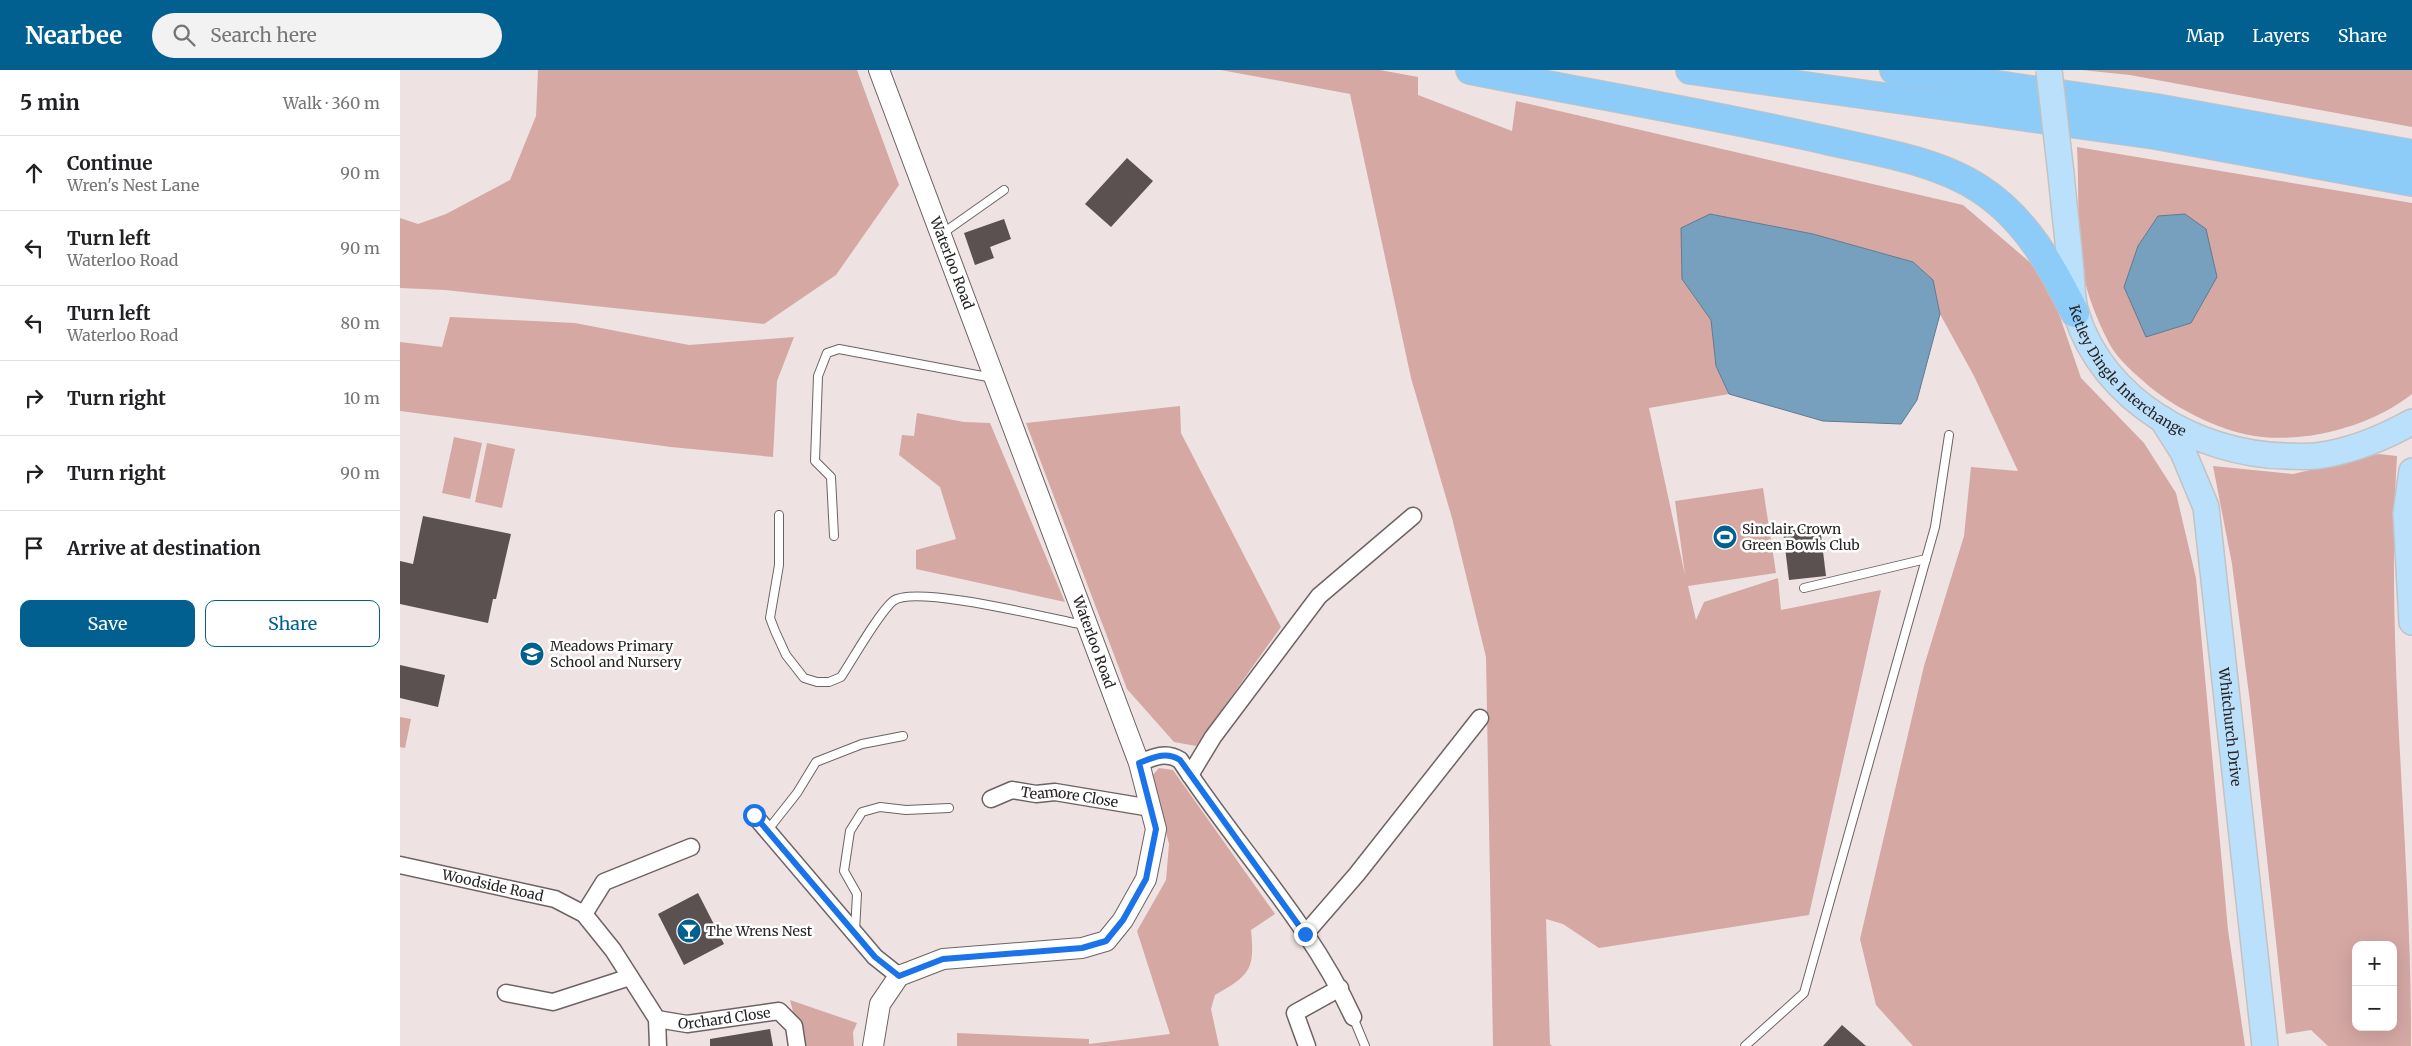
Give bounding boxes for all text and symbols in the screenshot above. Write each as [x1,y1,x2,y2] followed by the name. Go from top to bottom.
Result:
[152,13,502,58] search box
[25,20,122,51] text: Nearbee
[170,21,198,49] icon: search
[210,23,317,47] text: Search here
[2186,24,2224,47] text: Map
[2252,24,2310,47] text: Layers
[2338,24,2387,47] text: Share
[20,89,80,116] text: 5 min
[283,93,380,113] text: Walk · 360 m
[67,151,153,175] text: Continue
[20,159,48,187] icon: ahead
[340,163,380,183] text: 90 m
[67,175,199,195] text: Wren's Nest Lane
[926,213,978,312] street label: Waterloo Road
[67,226,151,250] text: Turn left
[20,234,48,262] icon: left
[340,238,380,258] text: 90 m
[67,250,178,270] text: Waterloo Road
[67,301,151,325] text: Turn left
[2065,303,2189,440] street label: Ketley Dingle Interchange
[20,309,48,337] icon: left
[341,313,380,333] text: 80 m
[67,325,178,345] text: Waterloo Road
[20,384,48,412] icon: right
[67,386,166,410] text: Turn right
[343,388,380,408] text: 10 m
[20,459,48,487] icon: right
[67,461,166,485] text: Turn right
[340,463,380,483] text: 90 m
[1742,520,1860,554] place label: Sinclair Crown Green Bowls Club
[1712,524,1738,550] sports icon: Sinclair Crown Green Bowls Club
[20,534,48,562] icon: arrive
[67,536,261,560] text: Arrive at destination
[1069,592,1119,691] street label: Waterloo Road
[20,600,195,647] button: Save
[205,600,380,647] button: Share
[550,637,683,671] place label: Meadows Primary School and Nursery
[519,641,545,667] school or university icon: Meadows Primary School and Nursery
[2215,666,2246,787] street label: Whitchurch Drive
[1019,783,1120,811] street label: Teamore Close
[743,804,766,827] route start
[439,865,546,905] street label: Woodside Road
[676,918,702,944] bar icon: The Wrens Nest
[706,922,813,940] place label: The Wrens Nest
[1294,923,1317,946] route end
[2352,941,2397,1031] map controls
[2352,941,2397,986] button: +
[2352,986,2397,1031] button: −
[677,1003,772,1033] street label: Orchard Close

